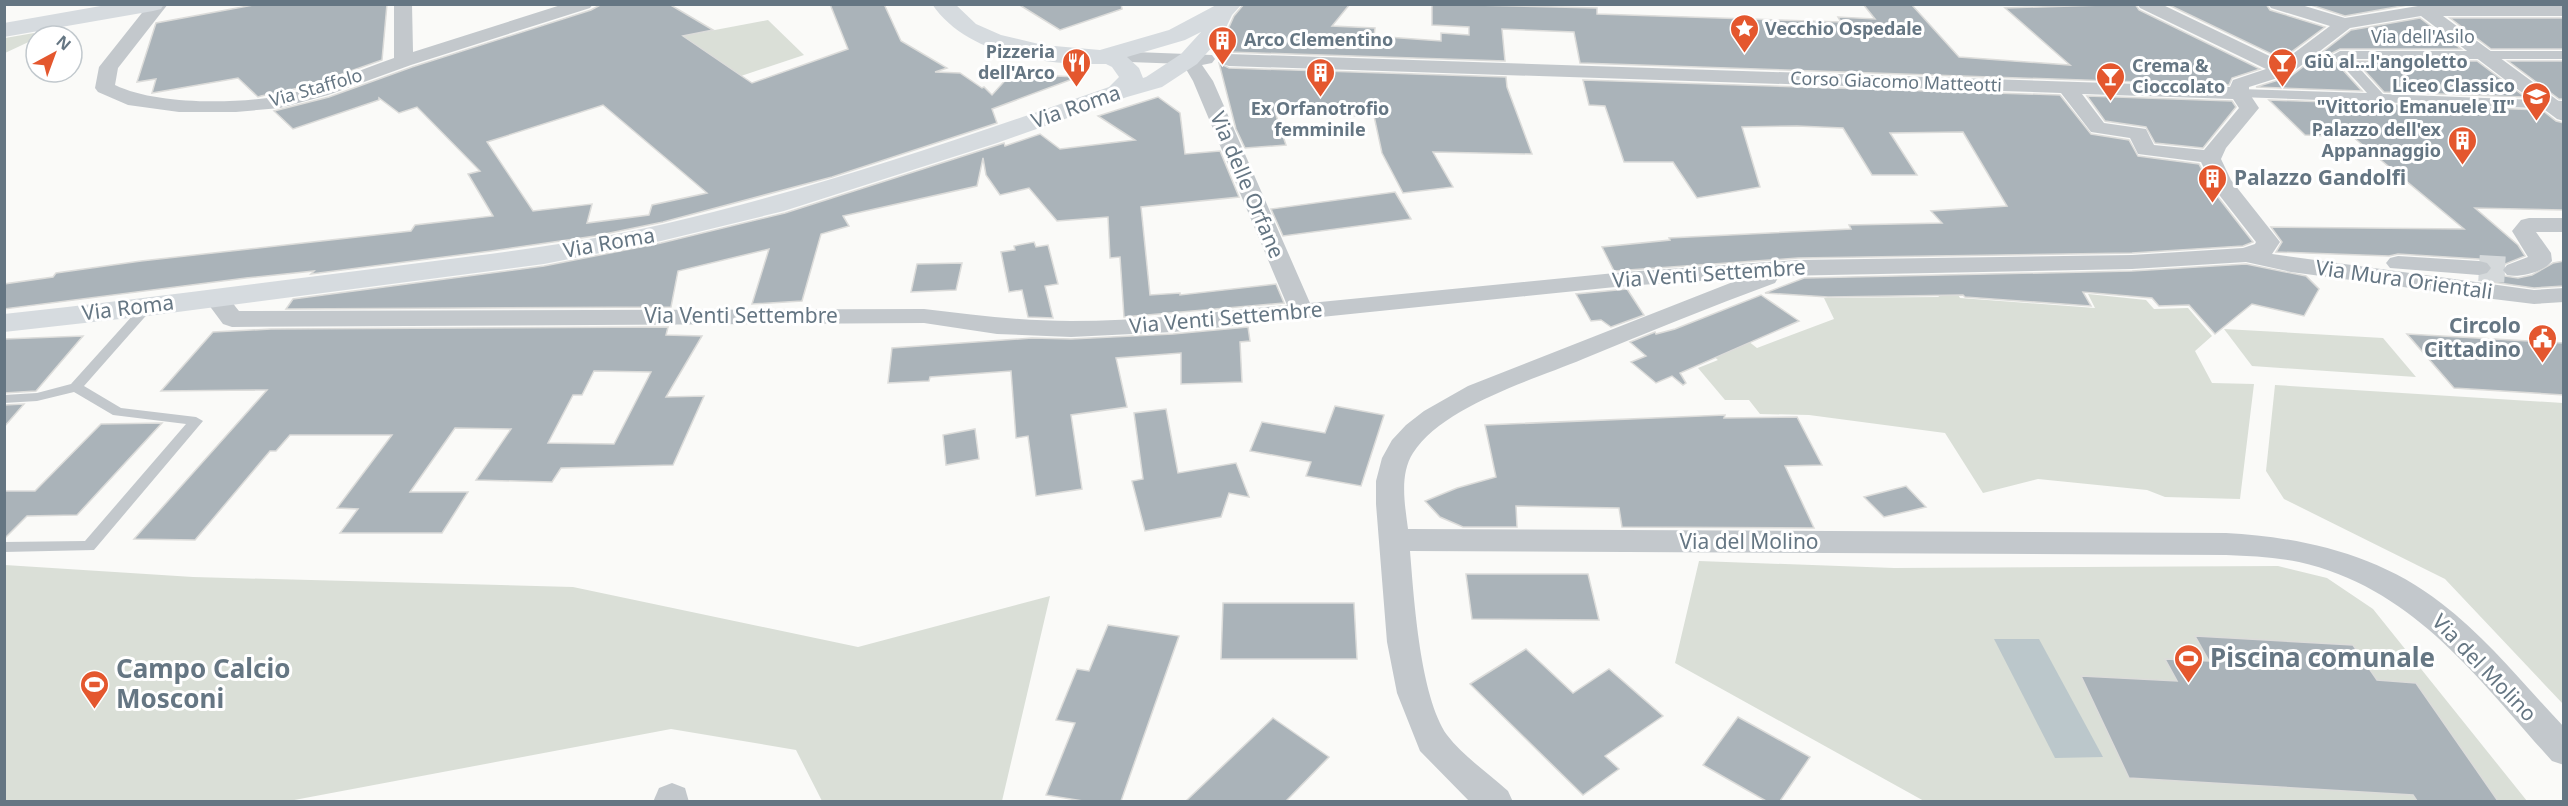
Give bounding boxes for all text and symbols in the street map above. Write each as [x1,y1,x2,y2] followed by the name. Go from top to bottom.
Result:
[1728,13,1760,55] place icon: Vecchio Ospedale
[1765,16,1922,40] place label: Vecchio Ospedale
[24,24,84,84] north arrow
[1207,24,1239,66] building icon: Arco Clementino
[2371,24,2475,48] street label: Via dell'Asilo
[1244,27,1393,51] place label: Arco Clementino
[52,30,76,55] text: N
[978,39,1055,84] place label: Pizzeria dell'Arco
[1060,46,1092,88] restaurant icon: Pizzeria dell'Arco
[2267,46,2299,88] bar icon: Giù al...l'angoletto
[2304,49,2468,73] place label: Giù al...l'angoletto
[2132,53,2225,98] place label: Crema & Cioccolato
[1304,56,1336,98] building icon: Ex Orfanotrofio femminile
[2095,60,2127,102] bar icon: Crema & Cioccolato
[267,62,365,112] street label: Via Staffolo
[1790,65,2002,97] street label: Corso Giacomo Matteotti
[2317,73,2515,118] place label: Liceo Classico "Vittorio Emanuele II"
[1027,78,1124,134] street label: Via Roma
[2520,80,2552,122] school or university icon: Liceo Classico "Vittorio Emanuele II"
[1251,96,1389,141] place label: Ex Orfanotrofio femminile
[1204,107,1291,262] street label: Via delle Orfane
[2312,117,2442,162] place label: Palazzo dell'ex Appannaggio
[2446,124,2478,166] building icon: Palazzo dell'ex Appannaggio
[2197,162,2229,204] building icon: Palazzo Gandolfi
[2234,163,2406,191] place label: Palazzo Gandolfi
[561,220,657,264] street label: Via Roma
[1611,252,1807,294] street label: Via Venti Settembre
[2314,253,2494,305] street label: Via Mura Orientali
[80,287,175,327] street label: Via Roma
[1128,295,1324,339] street label: Via Venti Settembre
[644,301,838,329] street label: Via Venti Settembre
[2424,311,2521,363] place label: Circolo Cittadino
[2526,322,2558,364] public building icon: Circolo Cittadino
[1679,527,1819,555] street label: Via del Molino
[2426,608,2543,727] street label: Via del Molino
[2210,639,2435,675] place label: Piscina comunale
[2173,642,2205,684] sports icon: Piscina comunale
[116,650,291,716] place label: Campo Calcio Mosconi
[79,668,111,710] sports icon: Campo Calcio Mosconi

